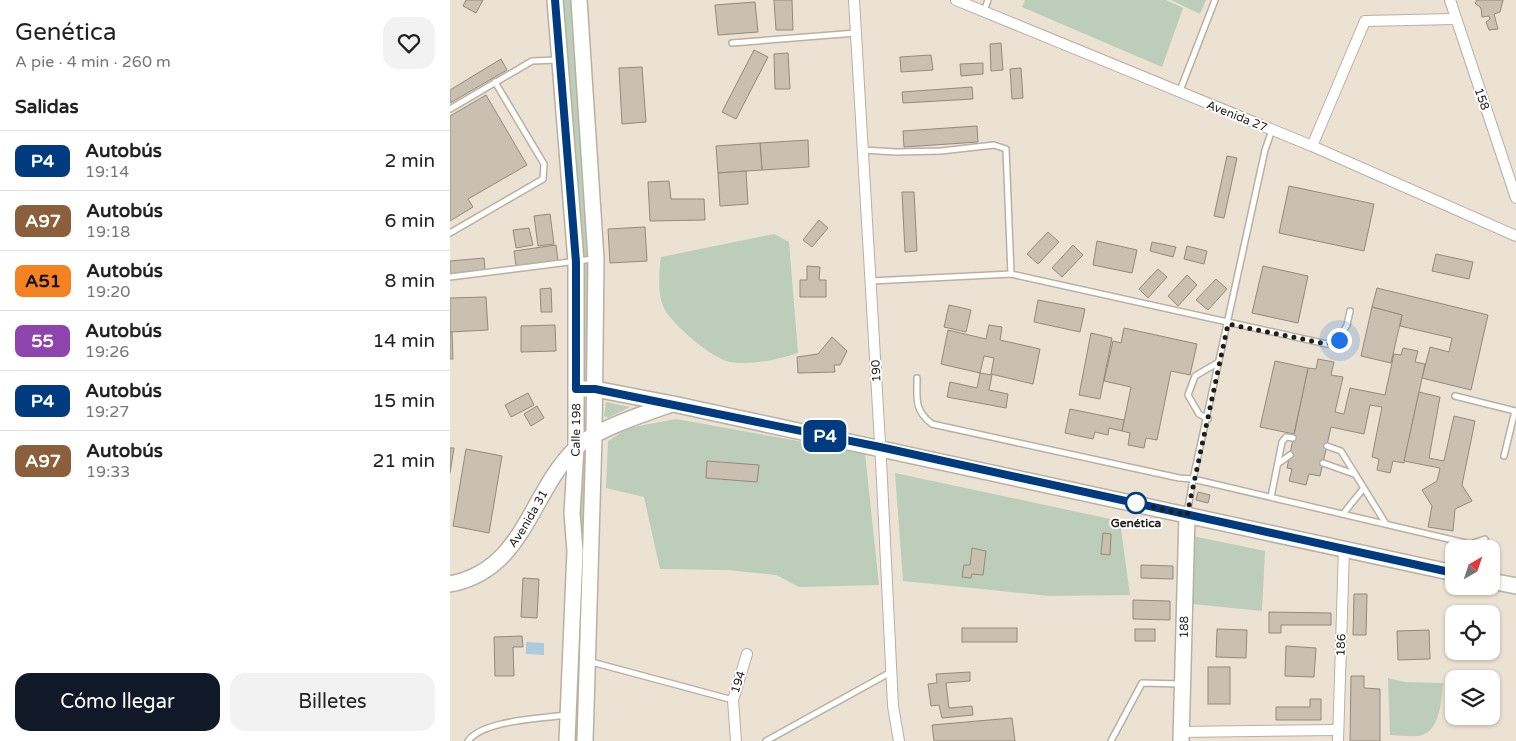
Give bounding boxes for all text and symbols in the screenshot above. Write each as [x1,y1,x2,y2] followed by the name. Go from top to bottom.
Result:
[383,17,435,69] button: heart
[15,18,116,47] text: Genética
[15,52,171,72] text: A pie · 4 min · 260 m
[1472,86,1492,112] street label: 158
[15,96,79,118] text: Salidas
[1205,97,1269,135] street label: Avenida 27
[85,140,162,162] text: Autobús
[31,150,54,172] text: P4
[384,150,435,172] text: 2 min
[85,162,129,182] text: 19:14
[86,200,163,222] text: Autobús
[25,210,61,232] text: A97
[384,210,435,232] text: 6 min
[86,222,130,242] text: 19:18
[86,260,163,282] text: Autobús
[25,270,61,292] text: A51
[384,270,435,292] text: 8 min
[86,282,130,302] text: 19:20
[85,320,162,342] text: Autobús
[1327,328,1352,353] your location
[31,330,54,352] text: 55
[372,330,435,352] text: 14 min
[85,342,129,362] text: 19:26
[868,359,884,383] street label: 190
[85,380,162,402] text: Autobús
[31,390,54,412] text: P4
[372,390,435,412] text: 15 min
[85,402,129,422] text: 19:27
[569,403,583,457] street label: Calle 198
[802,420,848,452] line badge: P4
[813,425,837,447] text: P4
[86,440,163,462] text: Autobús
[25,450,61,472] text: A97
[372,450,435,472] text: 21 min
[86,462,130,482] text: 19:33
[505,487,551,550] street label: Avenida 31
[1125,492,1147,514] marker: Genética
[1111,516,1162,530] place label: Genética
[1445,540,1500,595] north arrow
[1445,540,1500,725] map controls
[1445,605,1500,660] button: locate
[1177,616,1191,639] street label: 188
[1334,633,1348,657] street label: 186
[728,669,748,695] street label: 194
[1445,670,1500,725] button: layers
[15,673,220,731] button: Cómo llegar
[230,673,435,731] button: Billetes

